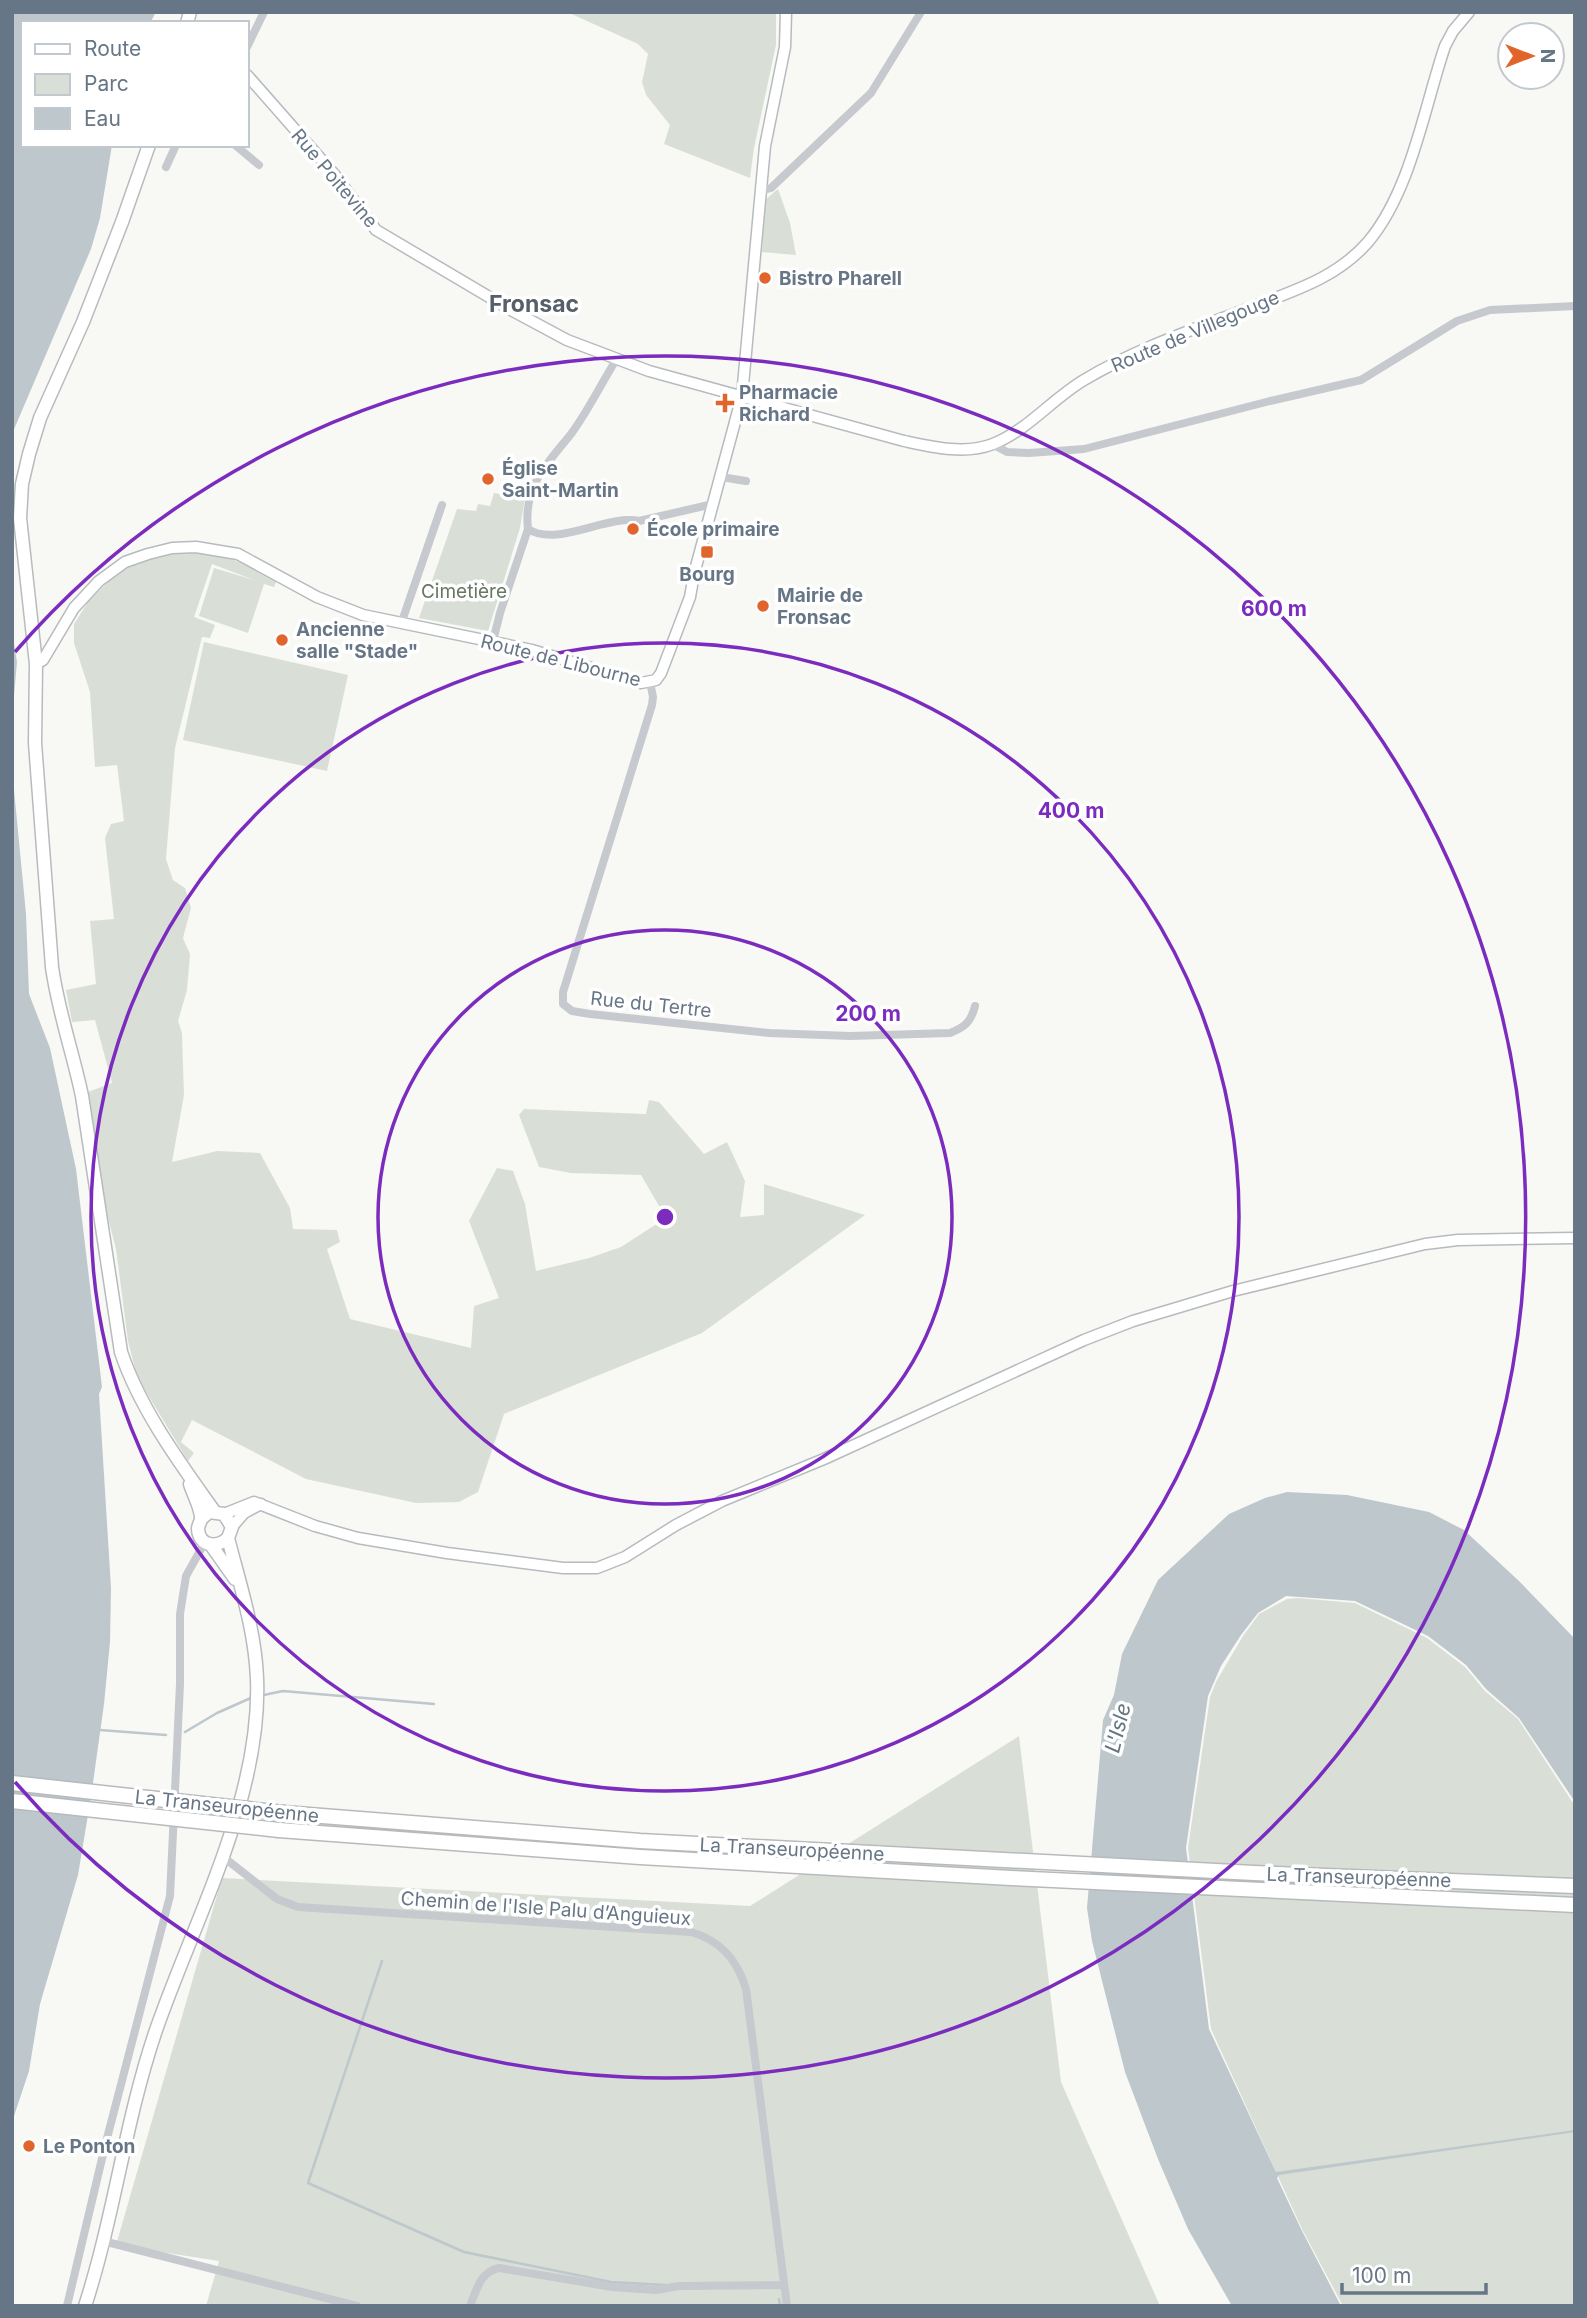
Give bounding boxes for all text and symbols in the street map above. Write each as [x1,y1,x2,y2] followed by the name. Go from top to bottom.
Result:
[21,21,248,147] legend
[1496,21,1566,91] north arrow
[84,36,141,61] text: Route
[1536,49,1559,63] text: N
[84,71,129,96] text: Parc
[84,106,121,131] text: Eau
[287,124,383,233] street label: Rue Poitevine
[779,267,902,290] place label: Bistro Pharell
[757,270,773,286] marker: Bistro Pharell
[1108,286,1283,377] street label: Route de Villegouge
[489,290,579,318] district label: Fronsac
[739,381,838,426] place label: Pharmacie Richard
[717,395,733,411] marker: Pharmacie Richard
[502,457,619,502] place label: Église Saint-Martin
[480,471,496,487] marker: Église Saint-Martin
[647,518,779,541] place label: École primaire
[625,521,641,537] marker: École primaire
[699,544,715,560] marker: Bourg
[679,563,735,586] place label: Bourg
[421,580,507,603] park label: Cimetière
[777,584,863,629] place label: Mairie de Fronsac
[1241,596,1307,621] text: 600 m
[755,598,771,614] marker: Mairie de Fronsac
[296,618,418,663] place label: Ancienne salle "Stade"
[478,629,643,692] street label: Route de Libourne
[274,632,290,648] marker: Ancienne salle "Stade"
[1038,798,1104,823] text: 400 m
[589,987,713,1022] street label: Rue du Tertre
[835,1001,901,1026] text: 200 m
[653,1205,677,1229] centre of rings
[1099,1701,1136,1755] water label: L'Isle
[134,1785,320,1828] street label: La Transeuropéenne
[699,1833,885,1866] street label: La Transeuropéenne
[1266,1863,1452,1892] street label: La Transeuropéenne
[400,1887,692,1930] street label: Chemin de l'Isle Palu d’Anguieux
[43,2135,135,2158] place label: Le Ponton
[21,2138,37,2154] marker: Le Ponton
[1342,2252,1486,2296] scale bar
[1352,2263,1411,2288] text: 100 m

